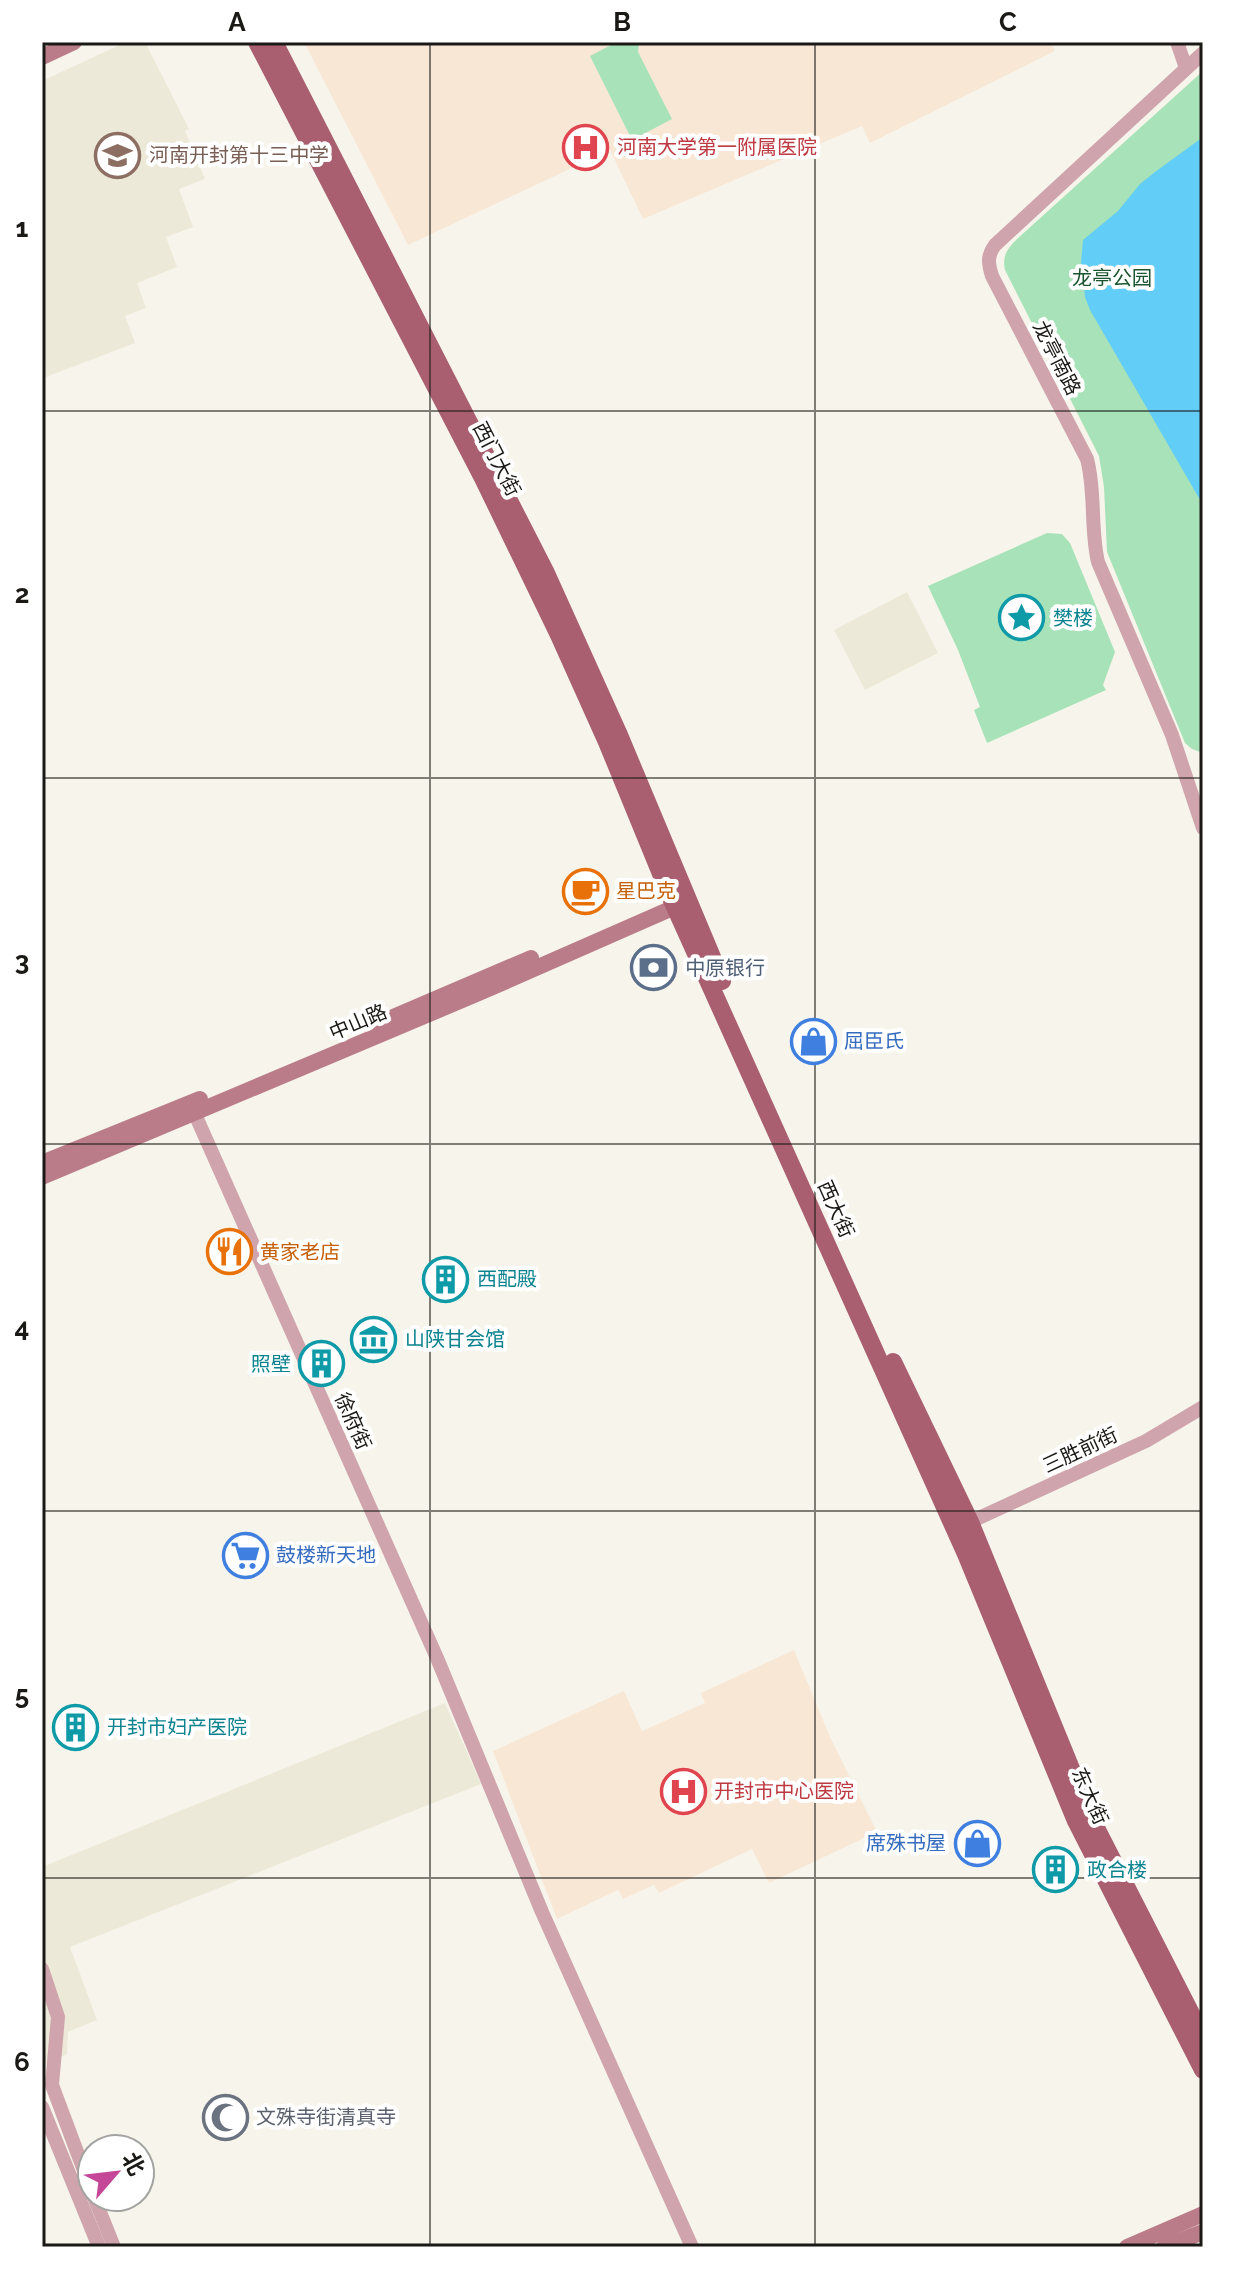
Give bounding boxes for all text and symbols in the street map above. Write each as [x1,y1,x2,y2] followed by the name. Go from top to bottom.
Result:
[228,7,246,37] text: A
[613,7,631,37] text: B
[999,7,1017,37] text: C
[562,123,610,171] hospital icon: 河南大学第一附属医院
[94,131,142,179] school or university icon: 河南开封第十三中学
[617,135,817,159] place label: 河南大学第一附属医院
[149,143,329,167] place label: 河南开封第十三中学
[16,213,29,243] text: 1
[1072,266,1152,290] park label: 龙亭公园
[1028,317,1086,399] street label: 龙亭南路
[468,418,526,500] street label: 西门大街
[15,579,29,609] text: 2
[998,594,1046,642] place icon: 樊楼
[1053,606,1093,630] place label: 樊楼
[561,867,609,915] cafe icon: 星巴克
[616,879,676,903] place label: 星巴克
[630,944,678,992] bank icon: 中原银行
[15,946,29,976] text: 3
[685,956,765,980] place label: 中原银行
[326,999,390,1045] street label: 中山路
[789,1017,837,1065] shop icon: 屈臣氏
[844,1029,904,1053] place label: 屈臣氏
[813,1177,859,1241] street label: 西大街
[205,1228,253,1276] restaurant icon: 黄家老店
[260,1240,340,1264] place label: 黄家老店
[422,1255,470,1303] building icon: 西配殿
[477,1267,537,1291] place label: 西配殿
[15,1313,29,1343] text: 4
[350,1315,398,1363] museum icon: 山陕甘会馆
[405,1327,505,1351] place label: 山陕甘会馆
[298,1340,346,1388] building icon: 照壁
[251,1352,291,1376] place label: 照壁
[330,1389,376,1453] street label: 徐府街
[1039,1422,1121,1478] street label: 三胜前街
[221,1531,269,1579] supermarket icon: 鼓楼新天地
[276,1543,376,1567] place label: 鼓楼新天地
[15,1680,29,1710] text: 5
[52,1703,100,1751] building icon: 开封市妇产医院
[107,1715,247,1739] place label: 开封市妇产医院
[1067,1764,1113,1828] street label: 东大街
[659,1767,707,1815] hospital icon: 开封市中心医院
[714,1779,854,1803] place label: 开封市中心医院
[953,1819,1001,1867] shop icon: 席殊书屋
[866,1831,946,1855] place label: 席殊书屋
[1032,1846,1080,1894] building icon: 政合楼
[1087,1858,1147,1882] place label: 政合楼
[14,2047,30,2077] text: 6
[201,2093,249,2141] mosque icon: 文殊寺街清真寺
[256,2105,396,2129] place label: 文殊寺街清真寺
[76,2133,156,2213] north arrow
[117,2148,150,2179] text: 北

